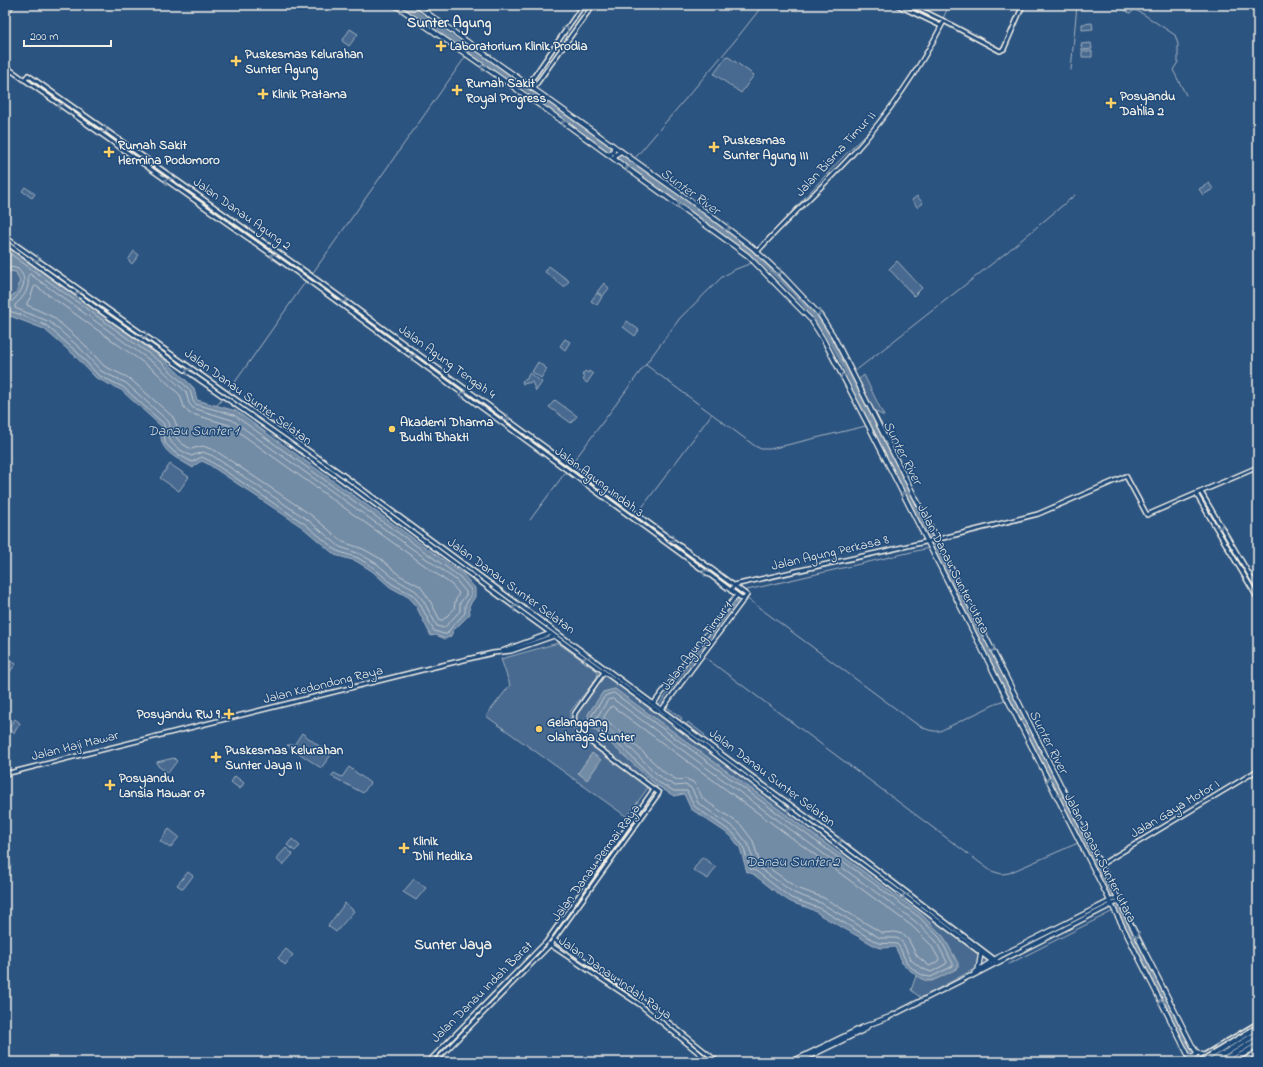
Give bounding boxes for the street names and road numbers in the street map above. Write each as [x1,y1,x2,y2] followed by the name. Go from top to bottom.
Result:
[791,107,881,201] street label: Jalan Bisma Timur II
[188,173,295,256] street label: Jalan Danau Agung 2
[394,320,500,405] street label: Jalan Agung Tengah 4
[180,344,316,450] street label: Jalan Danau Sunter Selatan
[550,442,648,523] street label: Jalan Agung Indah 3
[912,501,994,637] street label: Jalan Danau Sunter Utara
[769,530,891,577] street label: Jalan Agung Perkasa 8
[443,533,579,639] street label: Jalan Danau Sunter Selatan
[657,597,738,695] street label: Jalan Agung Timur 1
[261,661,385,710] street label: Jalan Kedondong Raya
[705,724,839,832] street label: Jalan Danau Sunter Selatan
[29,726,122,766] street label: Jalan Haji Mawar
[1127,775,1224,844] street label: Jalan Gaya Motor I
[1059,790,1141,926] street label: Jalan Danau Sunter Utara
[547,801,646,926] street label: Jalan Danau Permai Raya
[554,932,676,1025] street label: Jalan Danau Indah Raya
[427,936,538,1047] street label: Jalan Danau Indah Barat

